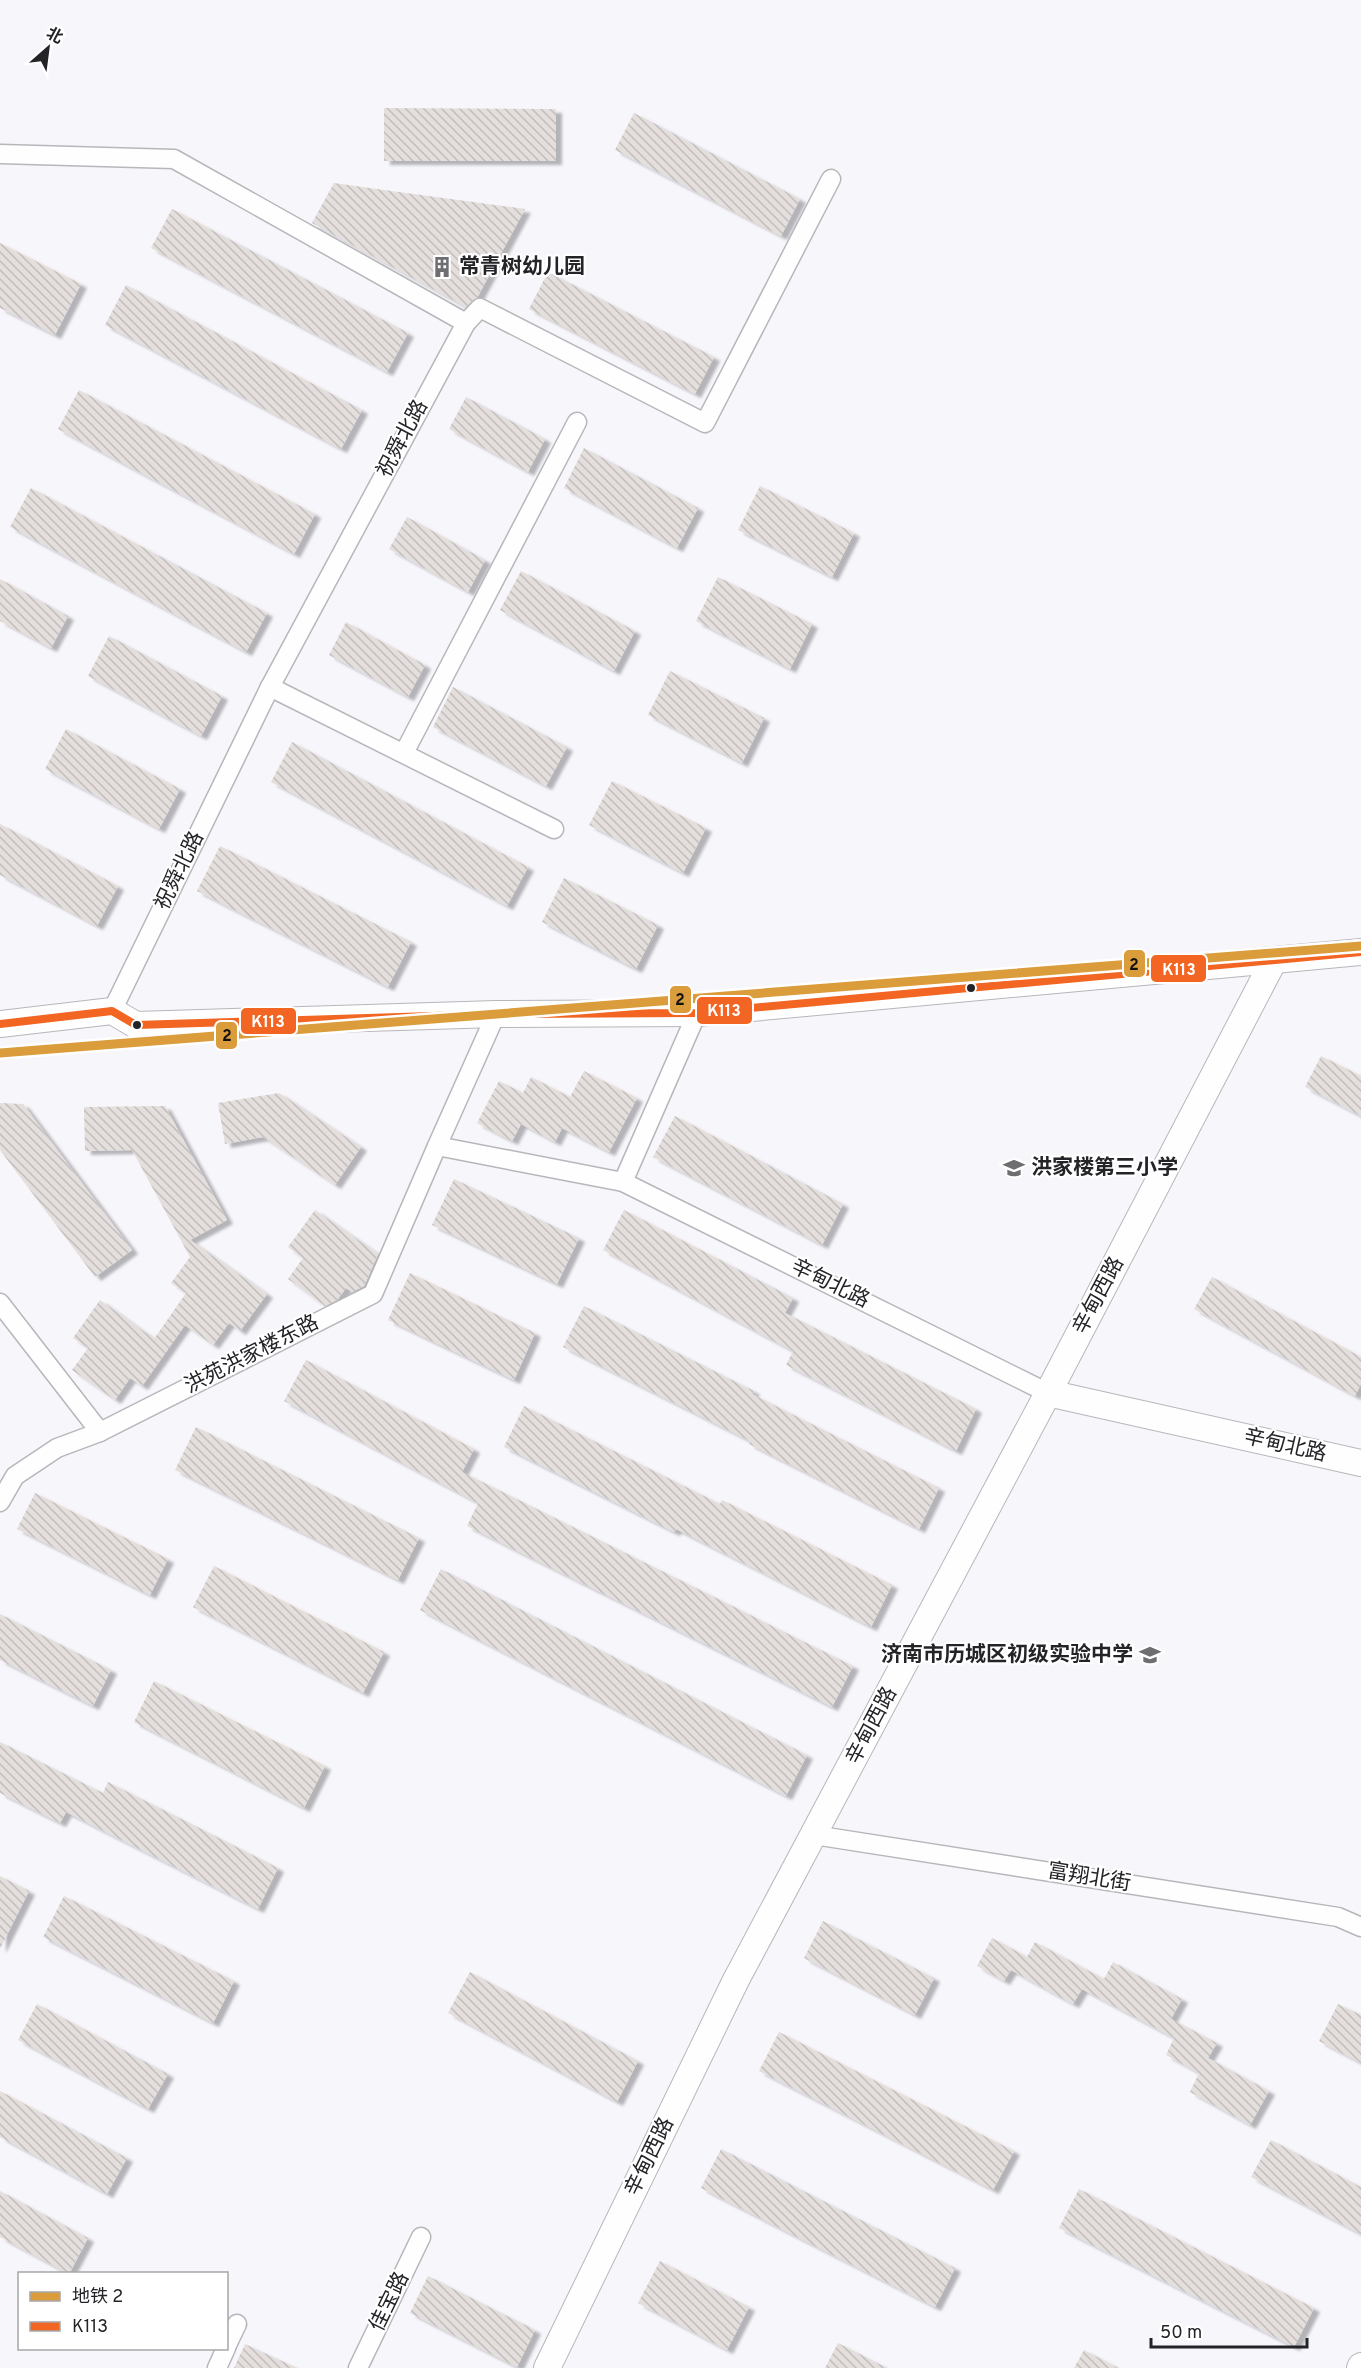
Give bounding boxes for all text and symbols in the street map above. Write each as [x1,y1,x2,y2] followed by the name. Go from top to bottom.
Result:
[18,18,78,78] north arrow
[42,24,66,49] text: 北
[459,254,585,281] place label: 常青树幼儿园
[430,255,454,279] building icon: 常青树幼儿园
[371,396,435,482] street label: 祝舜北路
[149,827,211,915] street label: 祝舜北路
[1123,949,1146,978] line badge: 2
[1150,954,1207,983] line badge: K113
[1129,956,1139,976] text: 2
[1162,961,1196,981] text: K113
[965,982,977,994] unlabelled marker
[669,985,692,1014] line badge: 2
[675,991,685,1011] text: 2
[696,996,753,1025] line badge: K113
[707,1002,741,1022] text: K113
[240,1007,297,1035] line badge: K113
[251,1013,285,1033] text: K113
[131,1019,143,1031] unlabelled marker
[215,1021,238,1050] line badge: 2
[222,1027,232,1047] text: 2
[1031,1155,1178,1182] place label: 洪家楼第三小学
[1002,1156,1026,1180] school or university icon: 洪家楼第三小学
[786,1253,874,1315] street label: 辛甸北路
[1067,1253,1131,1339] street label: 辛甸西路
[180,1310,324,1400] street label: 洪苑洪家楼东路
[1241,1423,1329,1469] street label: 辛甸北路
[881,1642,1133,1669] place label: 济南市历城区初级实验中学
[1138,1643,1162,1667] school or university icon: 济南市历城区初级实验中学
[840,1683,904,1769] street label: 辛甸西路
[1045,1858,1133,1898] street label: 富翔北街
[619,2113,681,2201] street label: 辛甸西路
[364,2268,416,2336] street label: 佳宝路
[18,2272,228,2350] legend
[72,2286,123,2309] text: 地铁 2
[1151,2311,1307,2349] scale bar
[72,2316,108,2339] text: K113
[1160,2322,1202,2345] text: 50 m

